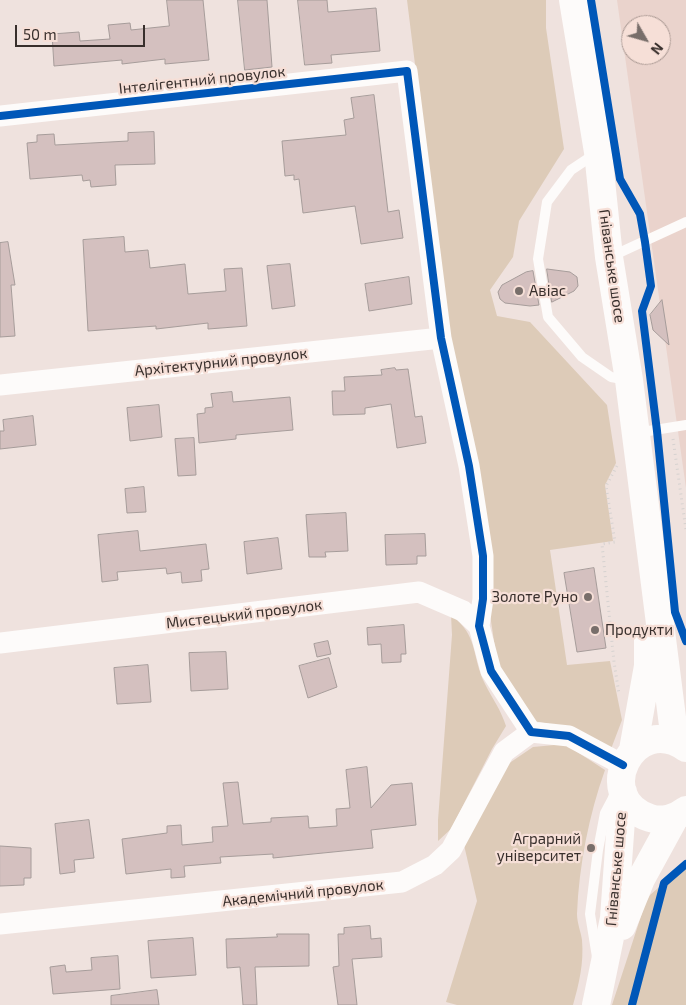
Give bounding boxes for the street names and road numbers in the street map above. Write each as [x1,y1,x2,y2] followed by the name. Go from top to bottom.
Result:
[118,62,286,98] street label: Інтелігентний провулок
[595,208,629,324] street label: Гніванське шосе
[134,344,308,380] street label: Архітектурний провулок
[165,596,323,632] street label: Мистецький провулок
[602,811,630,927] street label: Гніванське шосе
[222,876,384,910] street label: Академічний провулок

